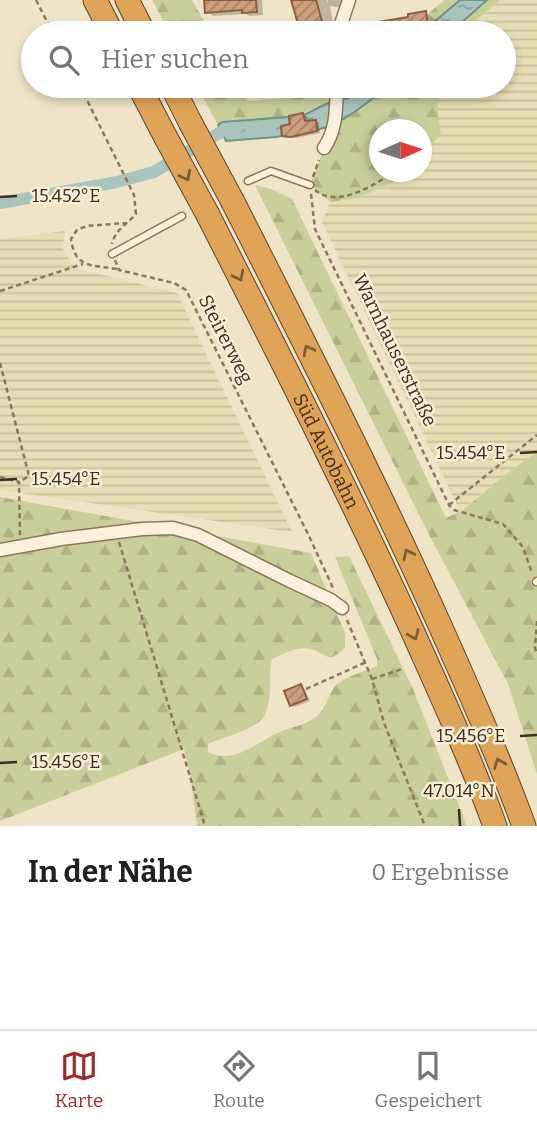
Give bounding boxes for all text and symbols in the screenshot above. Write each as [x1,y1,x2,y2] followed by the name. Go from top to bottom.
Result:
[21,21,516,98] search box
[45,41,83,79] icon: search
[101,44,249,75] text: Hier suchen
[369,119,432,182] north arrow
[178,168,191,181] one-way arrow
[32,185,100,207] text: 15.452°E
[230,269,244,281] one-way arrow
[348,270,442,430] street label: Warnhauserstraße
[194,291,258,388] street label: Steirerweg
[302,345,316,357] one-way arrow
[288,390,365,512] street label: Süd Autobahn
[437,442,505,464] text: 15.454°E
[32,468,100,490] text: 15.454°E
[402,549,416,561] one-way arrow
[406,628,420,640] one-way arrow
[436,725,506,747] text: 15.456°E
[31,751,101,773] text: 15.456°E
[493,757,507,770] one-way arrow
[423,780,495,802] text: 47.014°N
[28,854,193,890] text: In der Nähe
[371,858,509,886] text: 0 Ergebnisse
[55,1047,103,1112] tab: Karte
[213,1047,265,1112] tab: Route
[374,1047,482,1112] tab: Gespeichert

